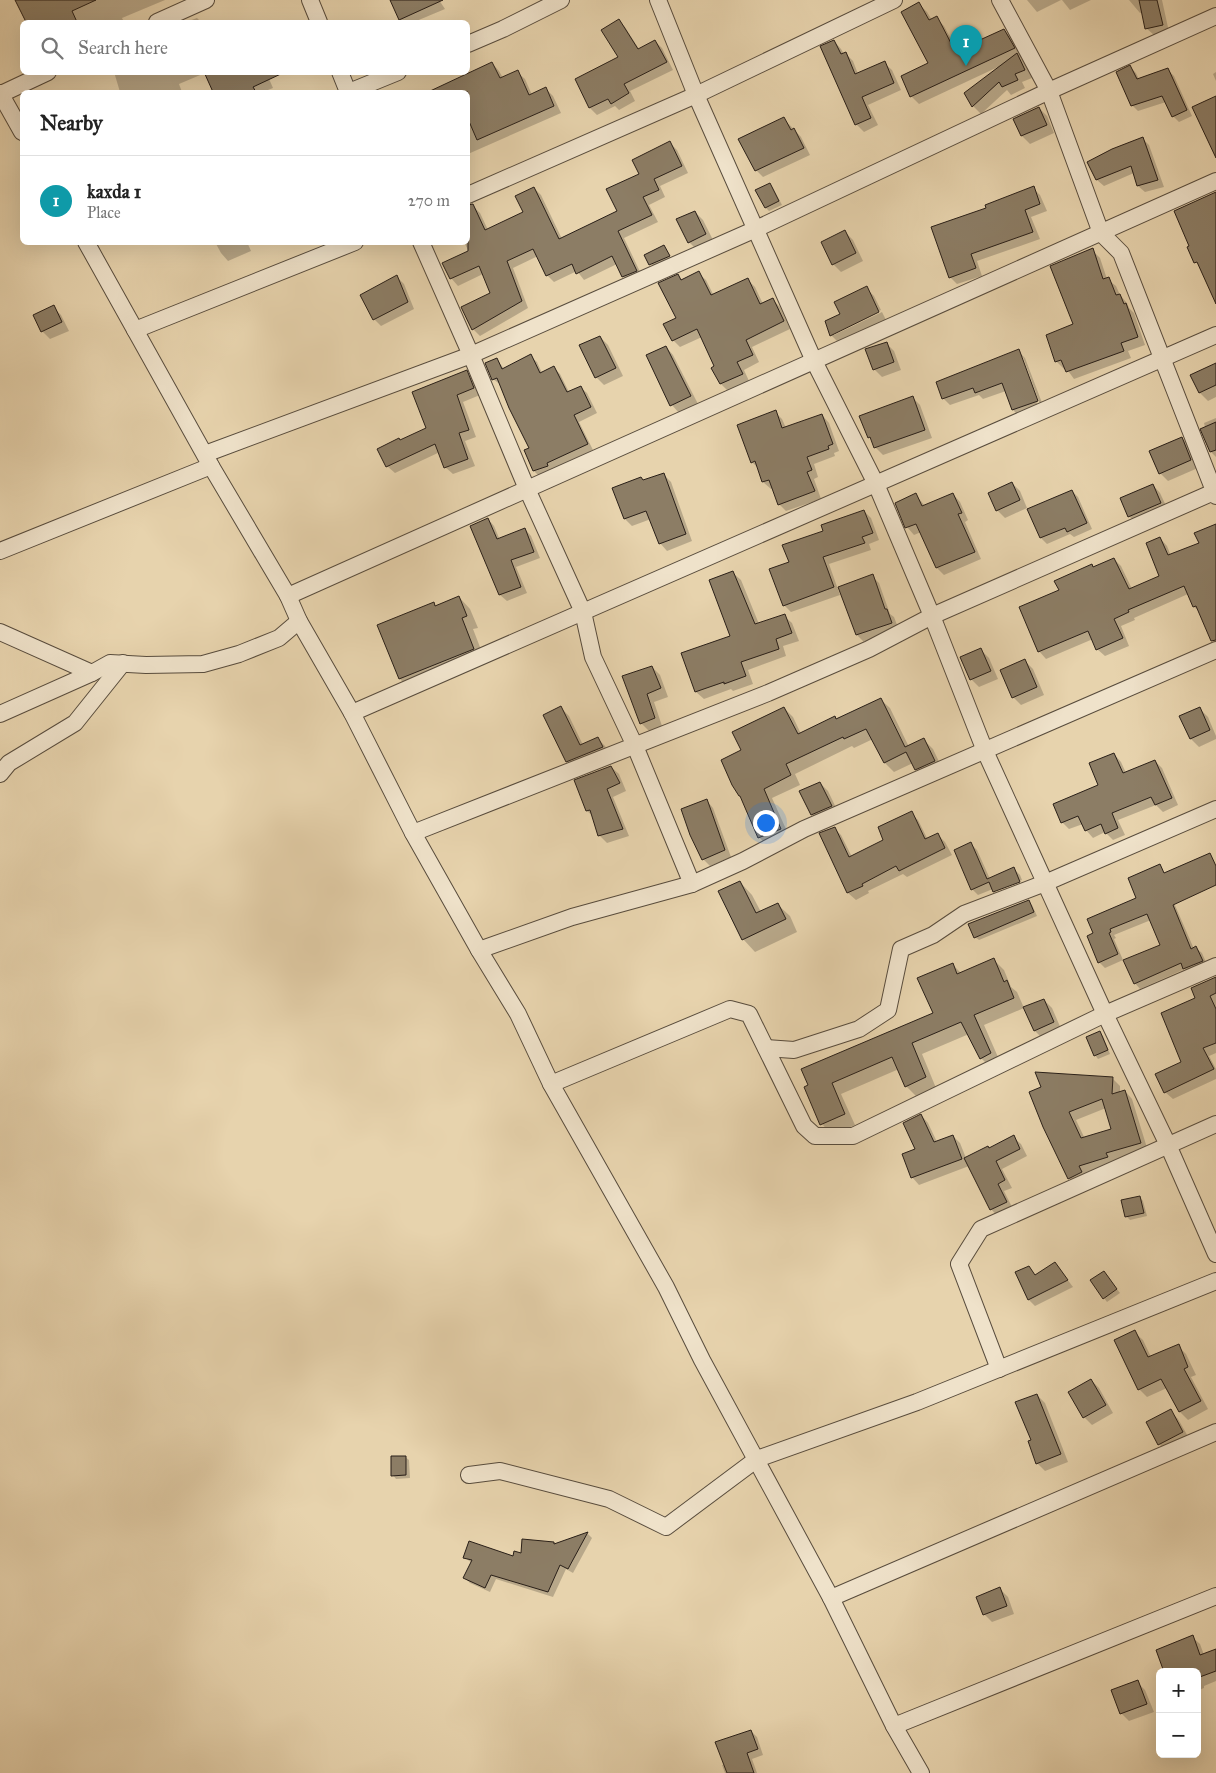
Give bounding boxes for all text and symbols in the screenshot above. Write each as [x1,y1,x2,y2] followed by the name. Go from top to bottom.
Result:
[20,20,470,75] search box
[950,25,982,66] pin: 1
[38,34,66,62] icon: search
[78,36,168,59] text: Search here
[40,110,103,136] text: Nearby
[87,180,141,203] text: kaxda 1
[53,191,59,210] text: 1
[408,191,450,210] text: 270 m
[87,203,121,222] text: Place
[753,810,779,836] your location
[1156,1668,1201,1758] map controls
[1156,1668,1201,1713] button: +
[1156,1713,1201,1758] button: −

